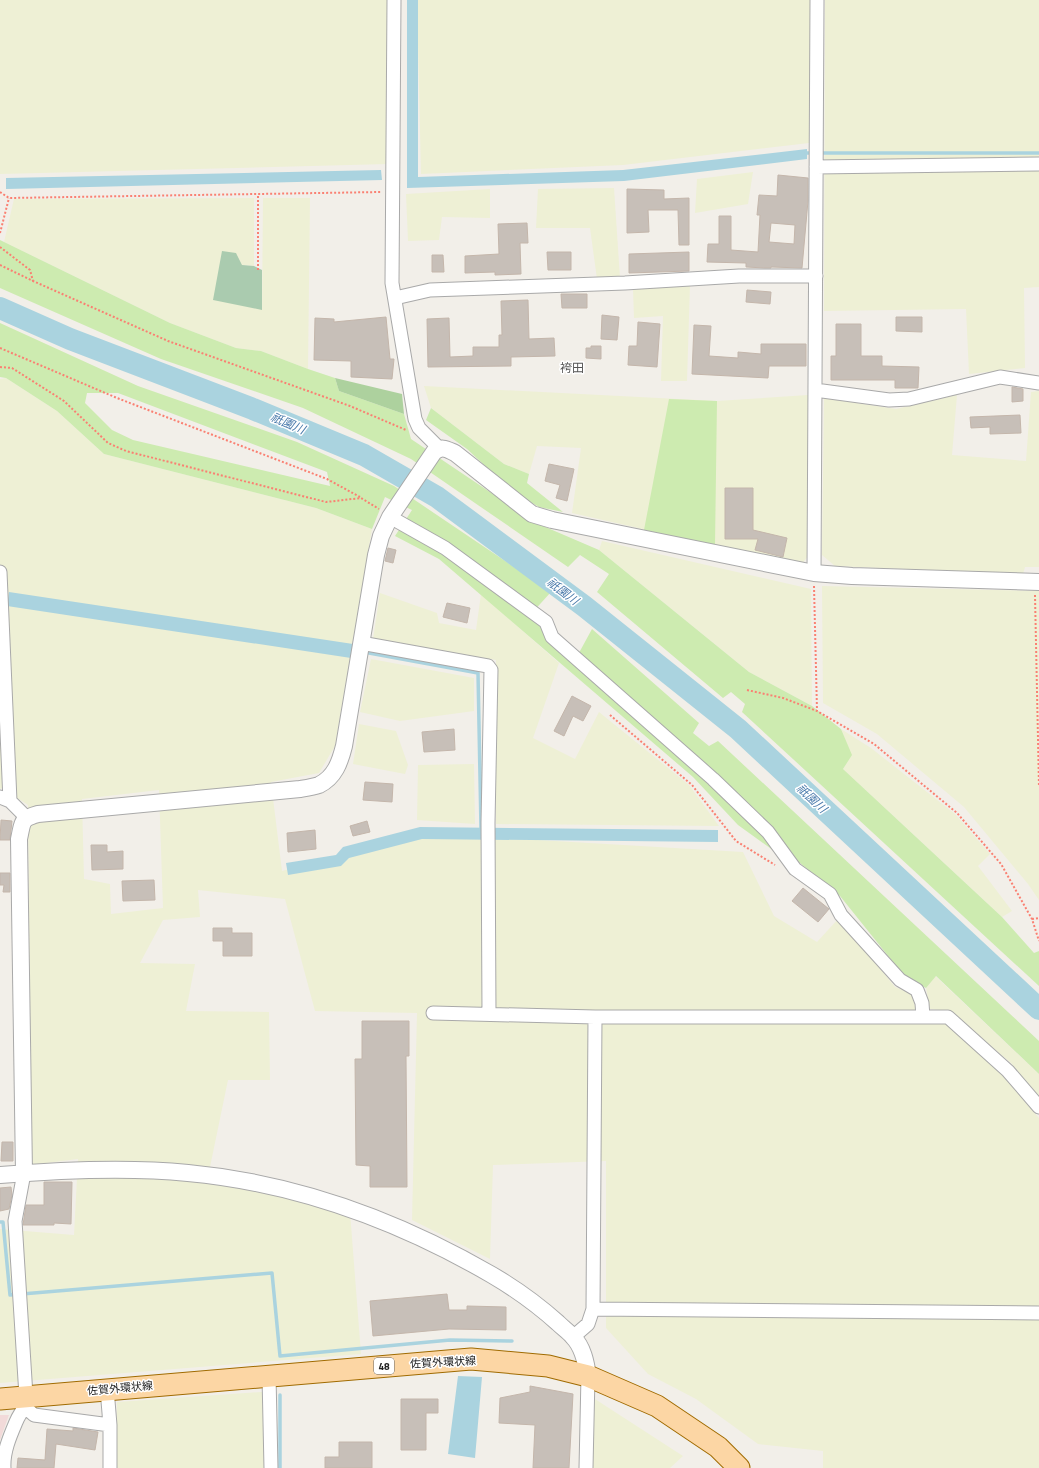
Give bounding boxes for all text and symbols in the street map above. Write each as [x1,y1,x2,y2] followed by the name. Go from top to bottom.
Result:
[560,358,584,377] district label: 袴田
[268,407,310,440] water label: 祇園川
[543,573,585,611] water label: 祇園川
[792,779,833,819] water label: 祇園川
[410,1352,476,1372] street label: 佐賀外環状線
[374,1358,394,1374] road number: 48
[86,1377,154,1399] street label: 佐賀外環状線

